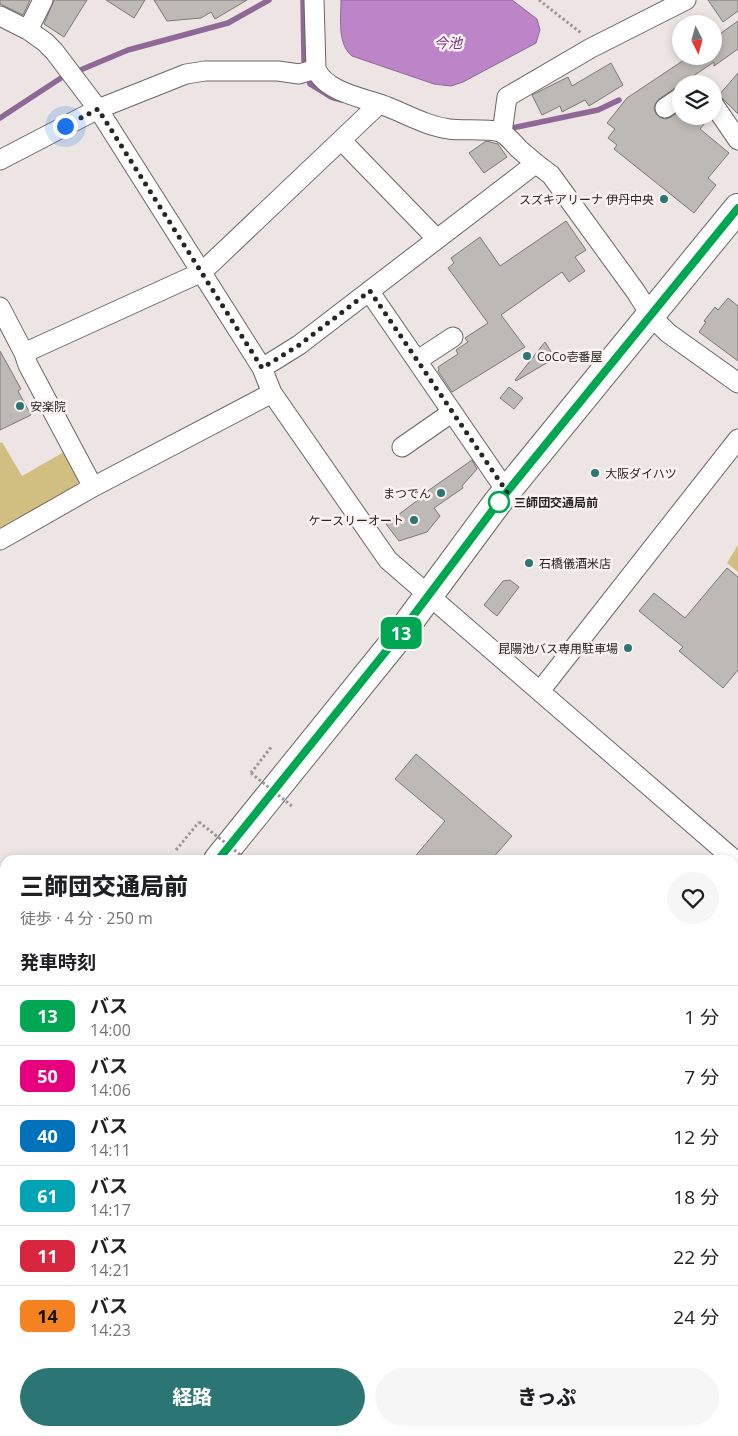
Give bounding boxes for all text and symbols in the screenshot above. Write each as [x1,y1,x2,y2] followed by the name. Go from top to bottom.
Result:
[672,15,722,65] north arrow
[672,15,722,125] map controls
[434,33,464,52] water label: 今池
[672,75,722,125] button: layers
[53,114,78,139] your location
[519,191,654,208] place label: スズキアリーナ 伊丹中央
[658,193,670,205] marker: スズキアリーナ 伊丹中央
[537,348,603,365] place label: CoCo壱番屋
[521,350,533,362] marker: CoCo壱番屋
[30,398,66,415] place label: 安楽院
[14,400,26,412] marker: 安楽院
[605,465,677,482] place label: 大阪ダイハツ
[589,467,601,479] marker: 大阪ダイハツ
[383,485,431,502] place label: まつでん
[435,487,447,499] marker: まつでん
[488,491,510,513] marker: 三師団交通局前
[514,494,598,511] place label: 三師団交通局前
[309,512,404,529] place label: ケースリーオート
[408,514,420,526] marker: ケースリーオート
[539,555,611,572] place label: 石橋儀酒米店
[523,557,535,569] marker: 石橋儀酒米店
[378,617,424,649] line badge: 13
[391,621,411,645] text: 13
[498,640,618,657] place label: 昆陽池バス専用駐車場
[622,642,634,654] marker: 昆陽池バス専用駐車場
[20,869,188,902] text: 三師団交通局前
[667,872,719,924] button: heart
[20,907,153,929] text: 徒歩 · 4 分 · 250 m
[20,949,96,975] text: 発車時刻
[90,993,128,1019] text: バス
[37,1004,58,1028] text: 13
[684,1004,719,1030] text: 1 分
[90,1019,131,1041] text: 14:00
[90,1053,128,1079] text: バス
[37,1064,58,1088] text: 50
[684,1064,719,1090] text: 7 分
[90,1079,131,1101] text: 14:06
[90,1113,128,1139] text: バス
[37,1124,58,1148] text: 40
[673,1124,719,1150] text: 12 分
[90,1139,131,1161] text: 14:11
[90,1173,128,1199] text: バス
[37,1184,58,1208] text: 61
[673,1184,719,1210] text: 18 分
[90,1199,131,1221] text: 14:17
[90,1233,128,1259] text: バス
[37,1244,58,1268] text: 11
[673,1244,719,1270] text: 22 分
[90,1259,131,1281] text: 14:21
[90,1293,128,1319] text: バス
[37,1304,58,1328] text: 14
[673,1304,719,1330] text: 24 分
[90,1319,131,1341] text: 14:23
[20,1368,365,1426] button: 経路
[375,1368,719,1426] button: きっぷ

